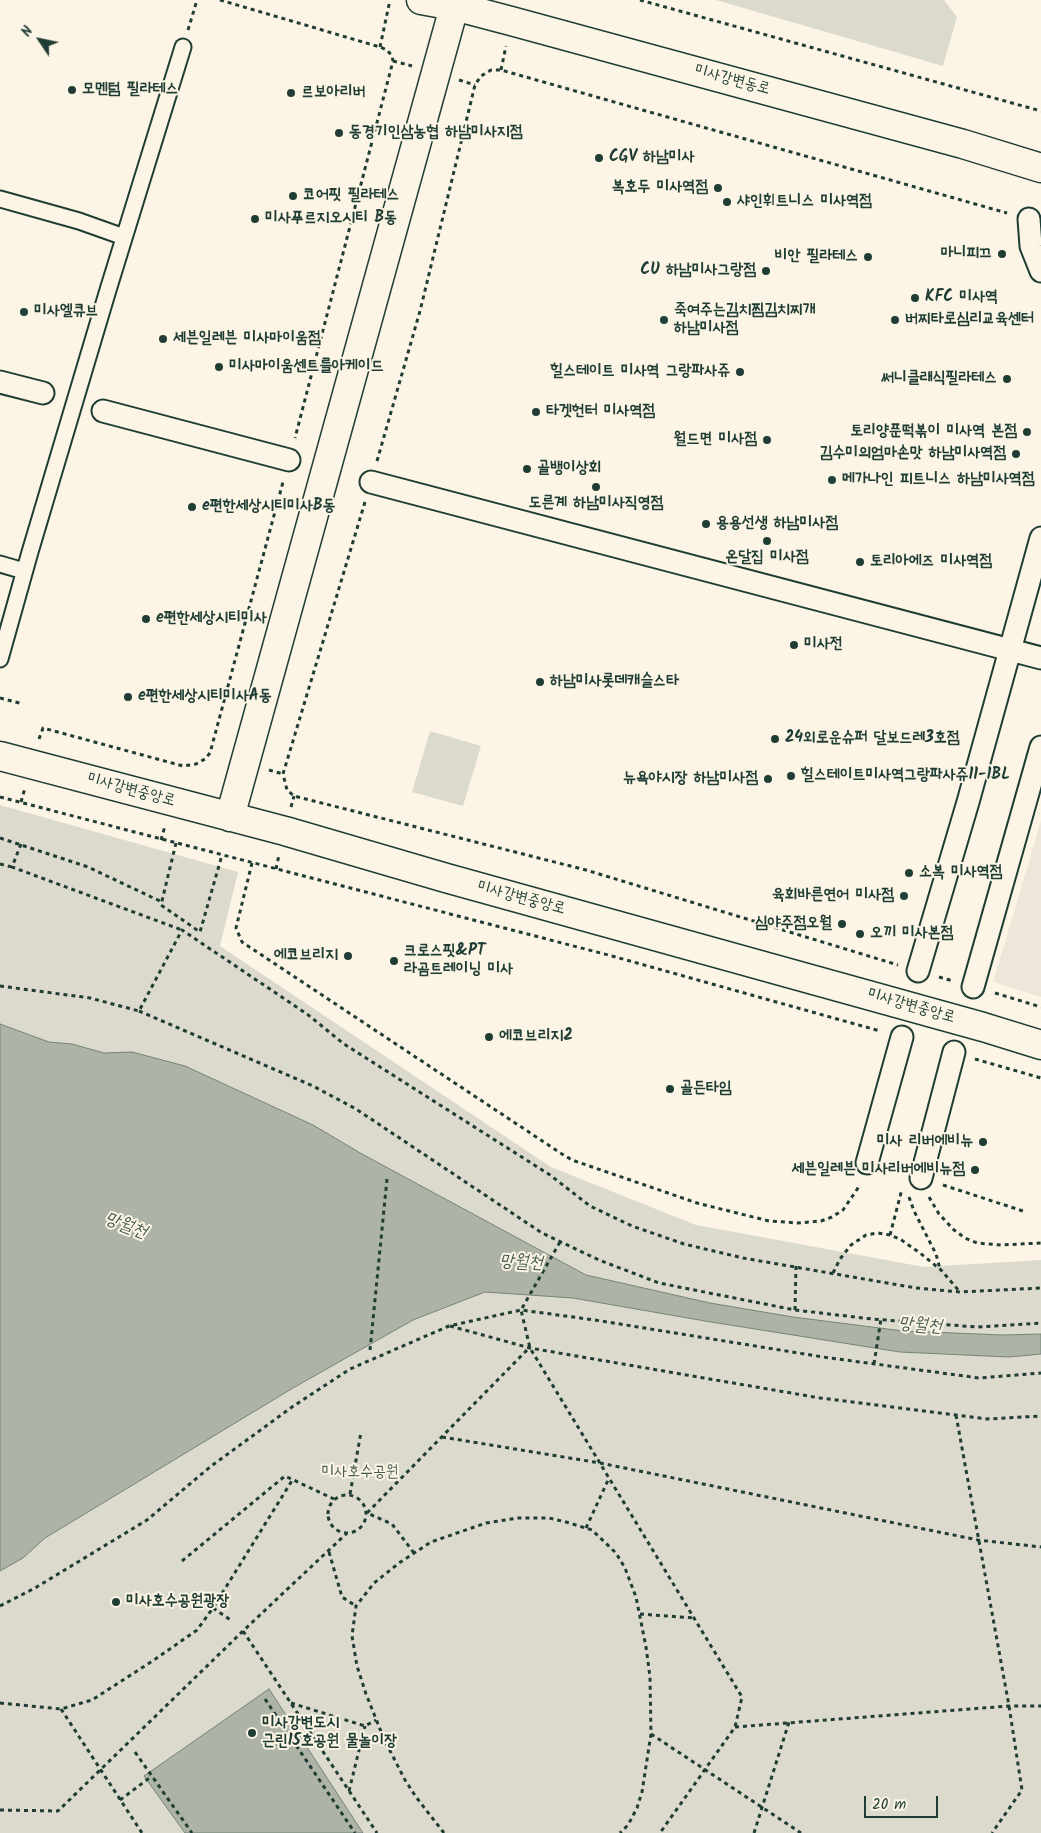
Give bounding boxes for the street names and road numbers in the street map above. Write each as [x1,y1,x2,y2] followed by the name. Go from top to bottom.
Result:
[692,62,772,100] street label: 미사강변동로
[85,770,177,812] street label: 미사강변중앙로
[475,878,567,920] street label: 미사강변중앙로
[865,985,957,1029] street label: 미사강변중앙로

